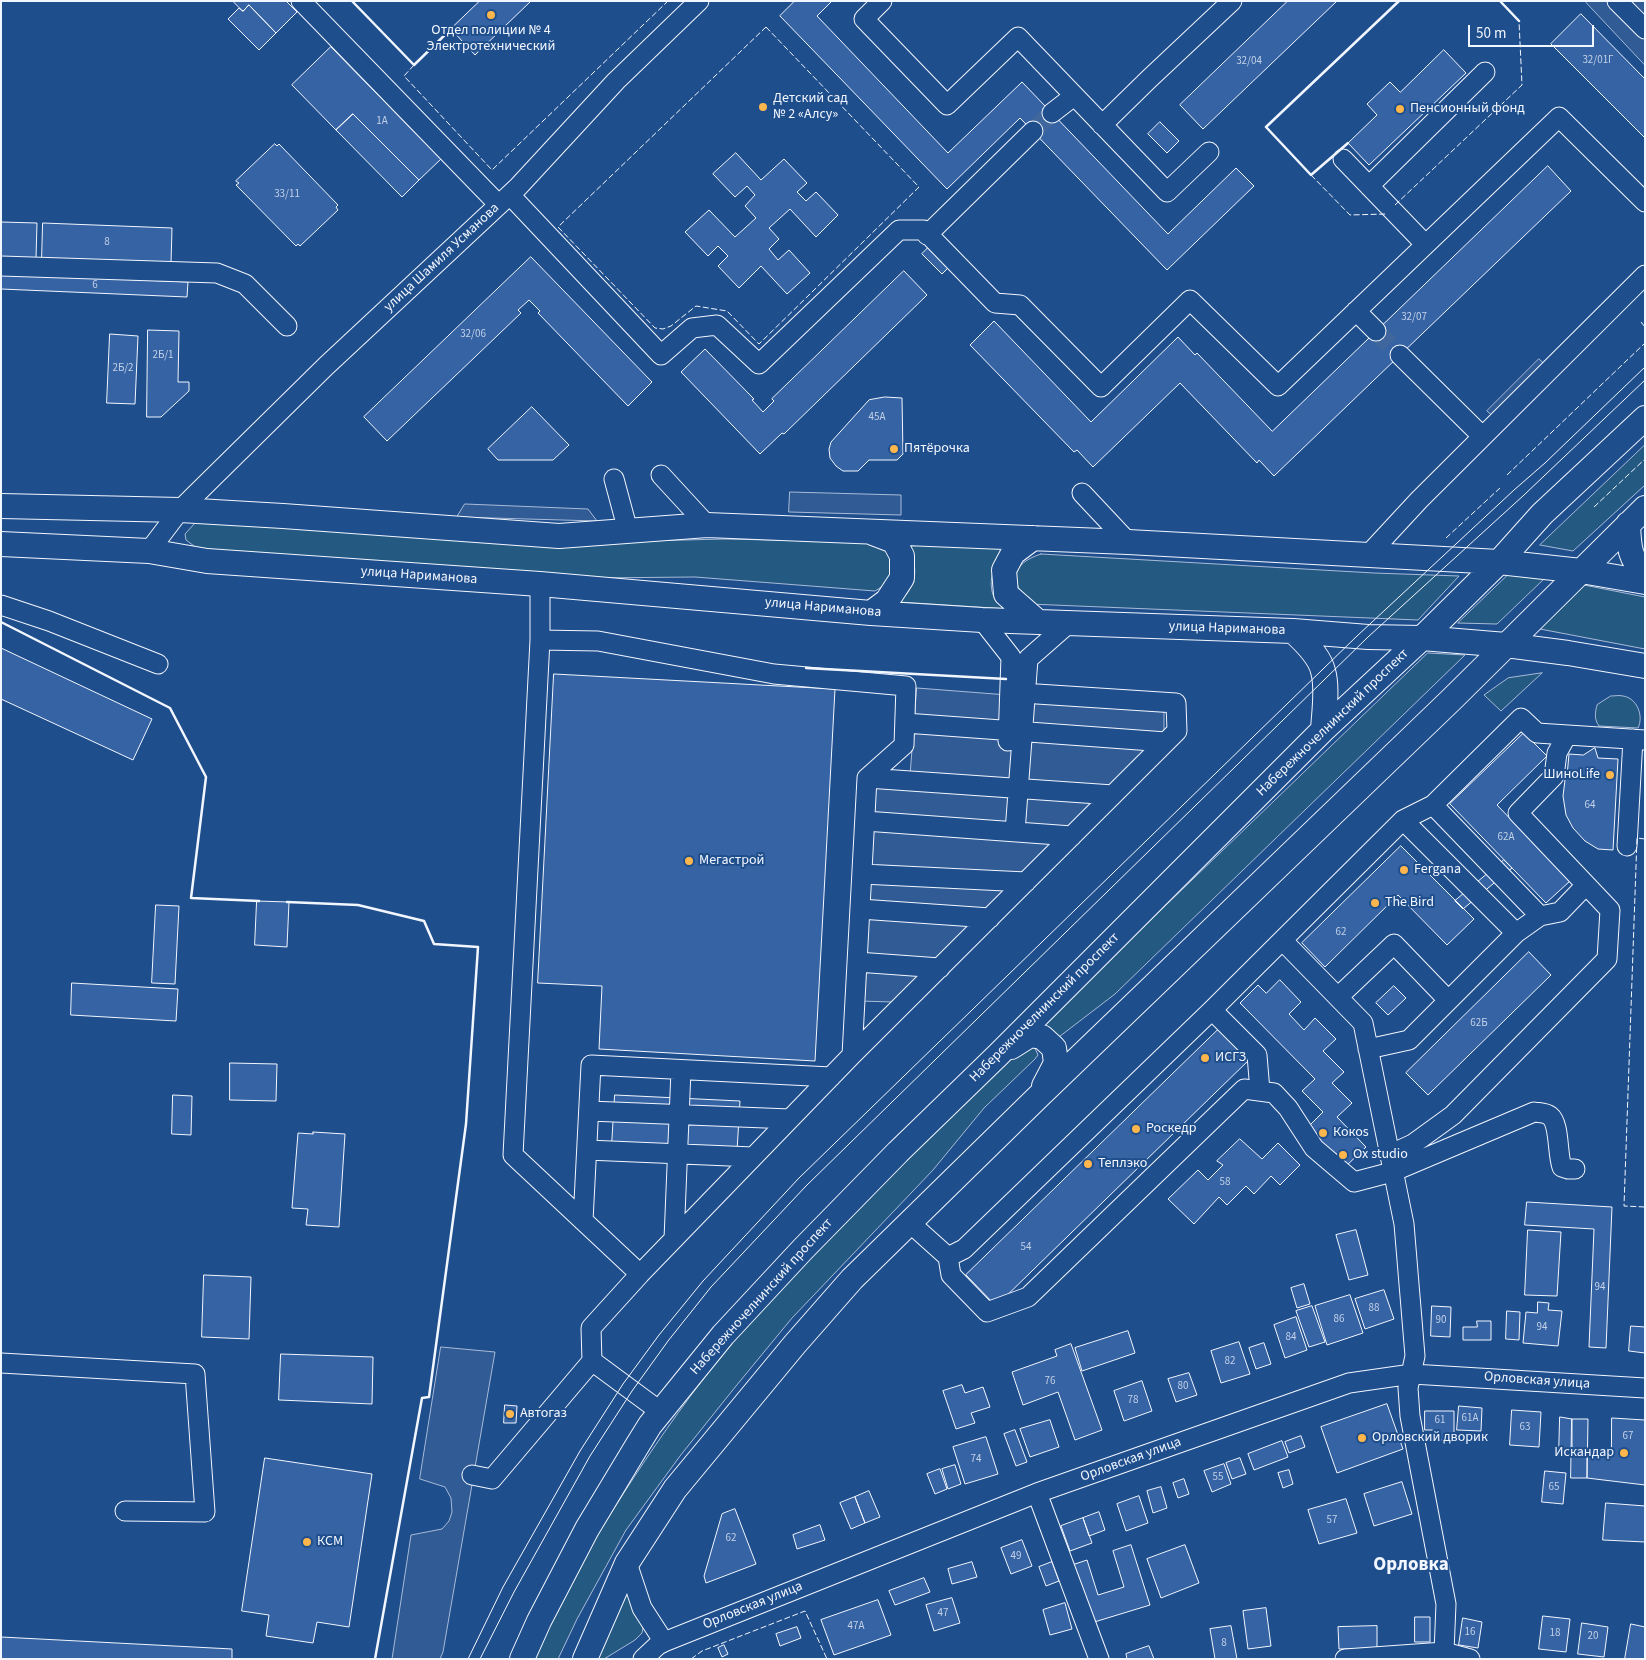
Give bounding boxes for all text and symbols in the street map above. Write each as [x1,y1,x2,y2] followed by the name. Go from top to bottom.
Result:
[485,9,497,21] marker: Отдел полиции № 4 Электротехнический
[1471,15,1597,47] scale bar
[427,23,555,56] place label: Отдел полиции № 4 Электротехнический
[1476,23,1506,44] text: 50 m
[1582,54,1614,68] house number: 32/01Г
[1236,55,1262,69] house number: 32/04
[773,91,848,124] place label: Детский сад № 2 «Алсу»
[757,101,769,113] marker: Детский сад № 2 «Алсу»
[1410,101,1525,117] place label: Пенсионный фонд
[1394,103,1406,115] marker: Пенсионный фонд
[376,115,388,129] house number: 1А
[274,188,300,202] house number: 33/11
[381,200,503,316] street label: улица Шамиля Усманова
[104,236,110,250] house number: 8
[92,279,98,293] house number: 6
[1401,311,1427,325] house number: 32/07
[460,328,486,342] house number: 32/06
[152,349,174,363] house number: 2Б/1
[112,362,134,376] house number: 2Б/2
[869,411,885,425] house number: 45А
[904,441,970,457] place label: Пятёрочка
[888,443,900,455] marker: Пятёрочка
[360,564,478,588] street label: улица Нариманова
[764,595,882,621] street label: улица Нариманова
[1168,619,1286,639] street label: улица Нариманова
[1253,646,1413,800] street label: Набережночелнинский проспект
[1543,767,1600,783] place label: ШиноLife
[1604,769,1616,781] marker: ШиноLife
[1585,799,1595,813] house number: 64
[1498,831,1514,845] house number: 62А
[699,853,764,869] place label: Мегастрой
[683,855,695,867] marker: Мегастрой
[1414,862,1461,878] place label: Fergana
[1398,864,1410,876] marker: Fergana
[1385,895,1434,911] place label: The Bird
[1369,897,1381,909] marker: The Bird
[1336,926,1346,940] house number: 62
[967,930,1123,1086] street label: Набережночелнинский проспект
[1470,1017,1488,1031] house number: 62Б
[1215,1050,1246,1066] place label: ИСГЗ
[1199,1052,1211,1064] marker: ИСГЗ
[1146,1121,1197,1137] place label: Роскедр
[1130,1123,1142,1135] marker: Роскедр
[1333,1125,1369,1141] place label: Кокоs
[1317,1127,1329,1139] marker: Кокоs
[1353,1147,1408,1163] place label: Ox studio
[1337,1149,1349,1161] marker: Ox studio
[1098,1156,1147,1172] place label: Теплэко
[1082,1158,1094,1170] marker: Теплэко
[1220,1176,1230,1190] house number: 58
[687,1215,837,1379] street label: Набережночелнинский проспект
[1021,1241,1031,1255] house number: 54
[1595,1281,1605,1295] house number: 94
[1369,1302,1379,1316] house number: 88
[1334,1313,1344,1327] house number: 86
[1436,1314,1446,1328] house number: 90
[1537,1321,1547,1335] house number: 94
[1286,1331,1296,1345] house number: 84
[1225,1355,1235,1369] house number: 82
[1483,1369,1591,1393] street label: Орловская улица
[1045,1375,1055,1389] house number: 76
[1178,1380,1188,1394] house number: 80
[1128,1394,1138,1408] house number: 78
[520,1406,567,1422] place label: Автогаз
[504,1408,516,1420] marker: Автогаз
[1462,1412,1478,1426] house number: 61А
[1435,1414,1445,1428] house number: 61
[1520,1421,1530,1435] house number: 63
[1372,1430,1488,1446] place label: Орловский дворик
[1623,1430,1633,1444] house number: 67
[1356,1432,1368,1444] marker: Орловский дворик
[1078,1434,1184,1486] street label: Орловская улица
[1554,1445,1614,1461] place label: Искандар
[1618,1447,1630,1459] marker: Искандар
[971,1453,981,1467] house number: 74
[1213,1471,1223,1485] house number: 55
[1549,1481,1559,1495] house number: 65
[1327,1514,1337,1528] house number: 57
[726,1532,736,1546] house number: 62
[317,1534,343,1550] place label: КСМ
[301,1536,313,1548] marker: КСМ
[1011,1550,1021,1564] house number: 49
[1373,1555,1449,1577] district label: Орловка
[701,1578,805,1634] street label: Орловская улица
[938,1607,948,1621] house number: 47
[848,1620,864,1634] house number: 47А
[1465,1626,1475,1640] house number: 16
[1550,1627,1560,1641] house number: 18
[1588,1630,1598,1644] house number: 20
[1221,1637,1227,1651] house number: 8

